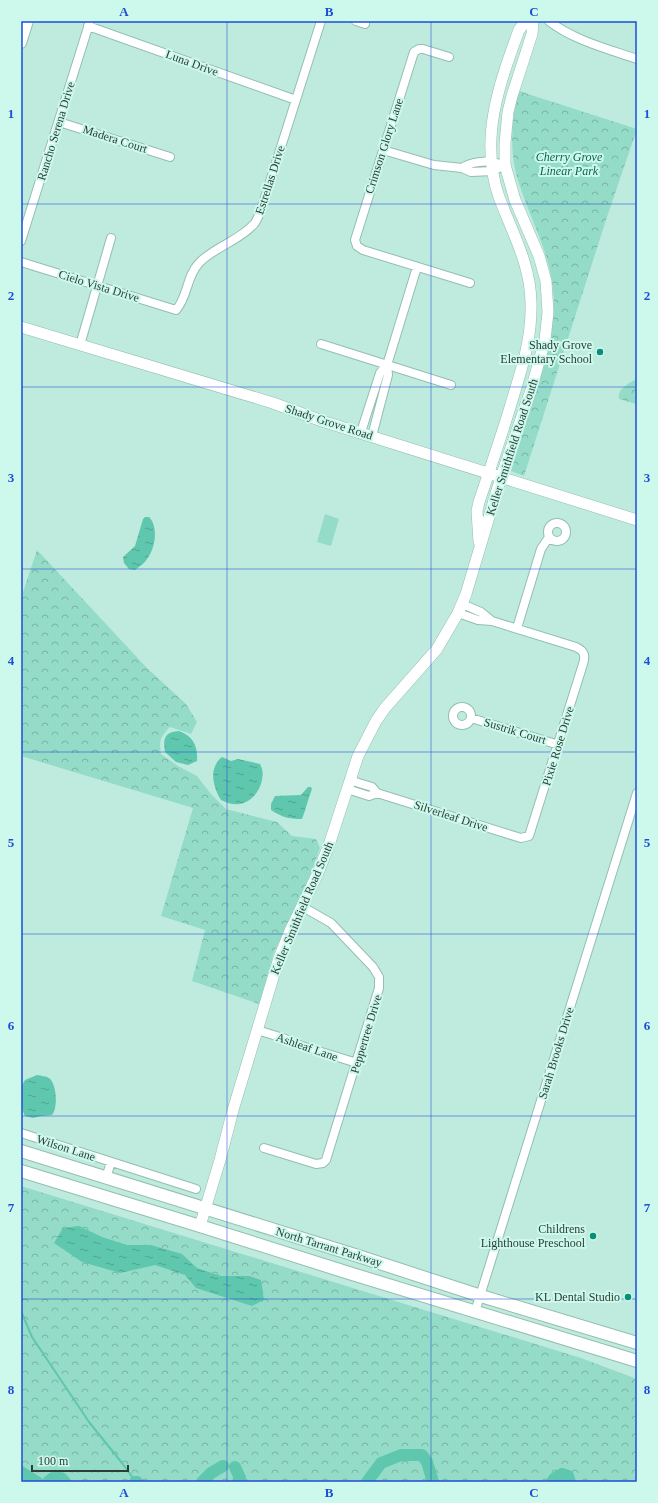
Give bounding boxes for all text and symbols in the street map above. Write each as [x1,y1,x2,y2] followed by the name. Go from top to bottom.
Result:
[119,4,129,19] text: A
[325,4,334,19] text: B
[529,4,539,19] text: C
[164,47,220,79] street label: Luna Drive
[34,80,78,182] street label: Rancho Serena Drive
[362,97,406,195] street label: Crimson Glory Lane
[8,106,14,121] text: 1
[644,106,650,121] text: 1
[81,122,150,156] street label: Madera Court
[252,144,288,216] street label: Estrellas Drive
[536,150,603,178] park label: Cherry Grove Linear Park
[57,267,141,305] street label: Cielo Vista Drive
[8,288,14,303] text: 2
[644,288,650,303] text: 2
[500,338,593,366] place label: Shady Grove Elementary School
[595,347,605,357] marker: Shady Grove Elementary School
[483,377,541,517] street label: Keller Smithfield Road South
[283,401,375,443] street label: Shady Grove Road
[8,470,15,485] text: 3
[644,470,651,485] text: 3
[8,653,15,668] text: 4
[644,653,651,668] text: 4
[539,705,577,787] street label: Pixie Rose Drive
[482,715,548,747] street label: Sustrik Court
[412,797,490,835] street label: Silverleaf Drive
[8,835,15,850] text: 5
[644,835,651,850] text: 5
[268,839,336,977] street label: Keller Smithfield Road South
[347,993,385,1075] street label: Peppertree Drive
[535,1005,577,1101] street label: Sarah Brooks Drive
[8,1018,15,1033] text: 6
[644,1018,651,1033] text: 6
[274,1030,340,1064] street label: Ashleaf Lane
[35,1132,97,1164] street label: Wilson Lane
[8,1200,15,1215] text: 7
[644,1200,651,1215] text: 7
[481,1222,586,1250] place label: Childrens Lighthouse Preschool
[274,1224,384,1270] street label: North Tarrant Parkway
[588,1231,598,1241] marker: Childrens Lighthouse Preschool
[535,1290,620,1304] place label: KL Dental Studio
[623,1292,633,1302] marker: KL Dental Studio
[8,1382,15,1397] text: 8
[644,1382,651,1397] text: 8
[32,1447,128,1473] scale bar
[38,1454,69,1468] text: 100 m
[119,1485,129,1500] text: A
[325,1485,334,1500] text: B
[529,1485,539,1500] text: C

